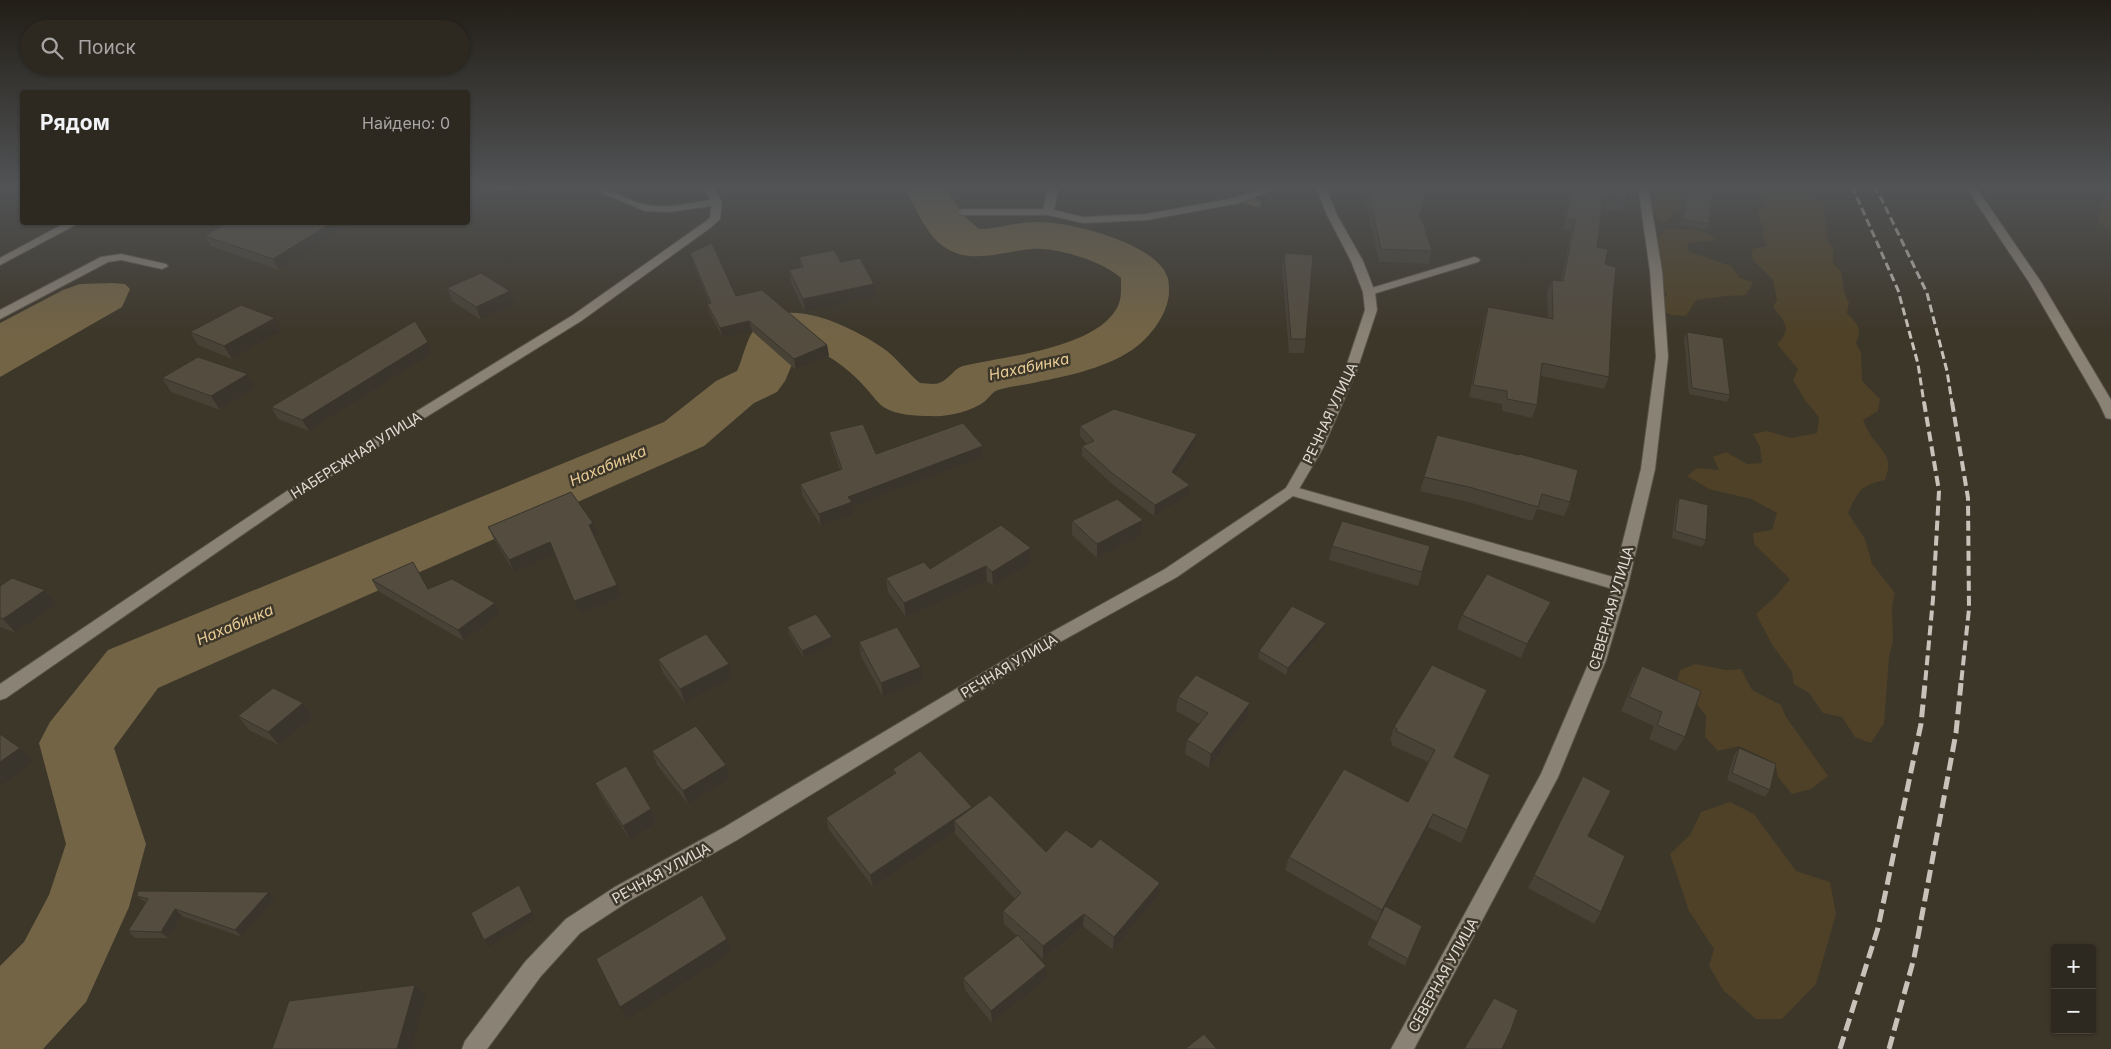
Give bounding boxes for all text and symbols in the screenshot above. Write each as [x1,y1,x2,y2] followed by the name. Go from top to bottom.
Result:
[20,20,470,75] search box
[38,34,66,62] icon: search
[78,36,136,59] text: Поиск
[40,110,110,135] text: Рядом
[362,113,450,133] text: Найдено: 0
[987,349,1071,384] water label: Нахабинка
[1299,359,1361,466] street label: РЕЧНАЯ УЛИЦА
[287,407,425,502] street label: НАБЕРЕЖНАЯ УЛИЦА
[566,441,649,490] water label: Нахабинка
[1585,544,1636,672] street label: СЕВЕРНАЯ УЛИЦА
[193,600,276,649] water label: Нахабинка
[957,630,1060,701] street label: РЕЧНАЯ УЛИЦА
[609,838,713,907] street label: РЕЧНАЯ УЛИЦА
[1404,914,1481,1035] street label: СЕВЕРНАЯ УЛИЦА
[2051,944,2096,1034] map controls
[2051,944,2096,989] button: +
[2051,989,2096,1034] button: −

